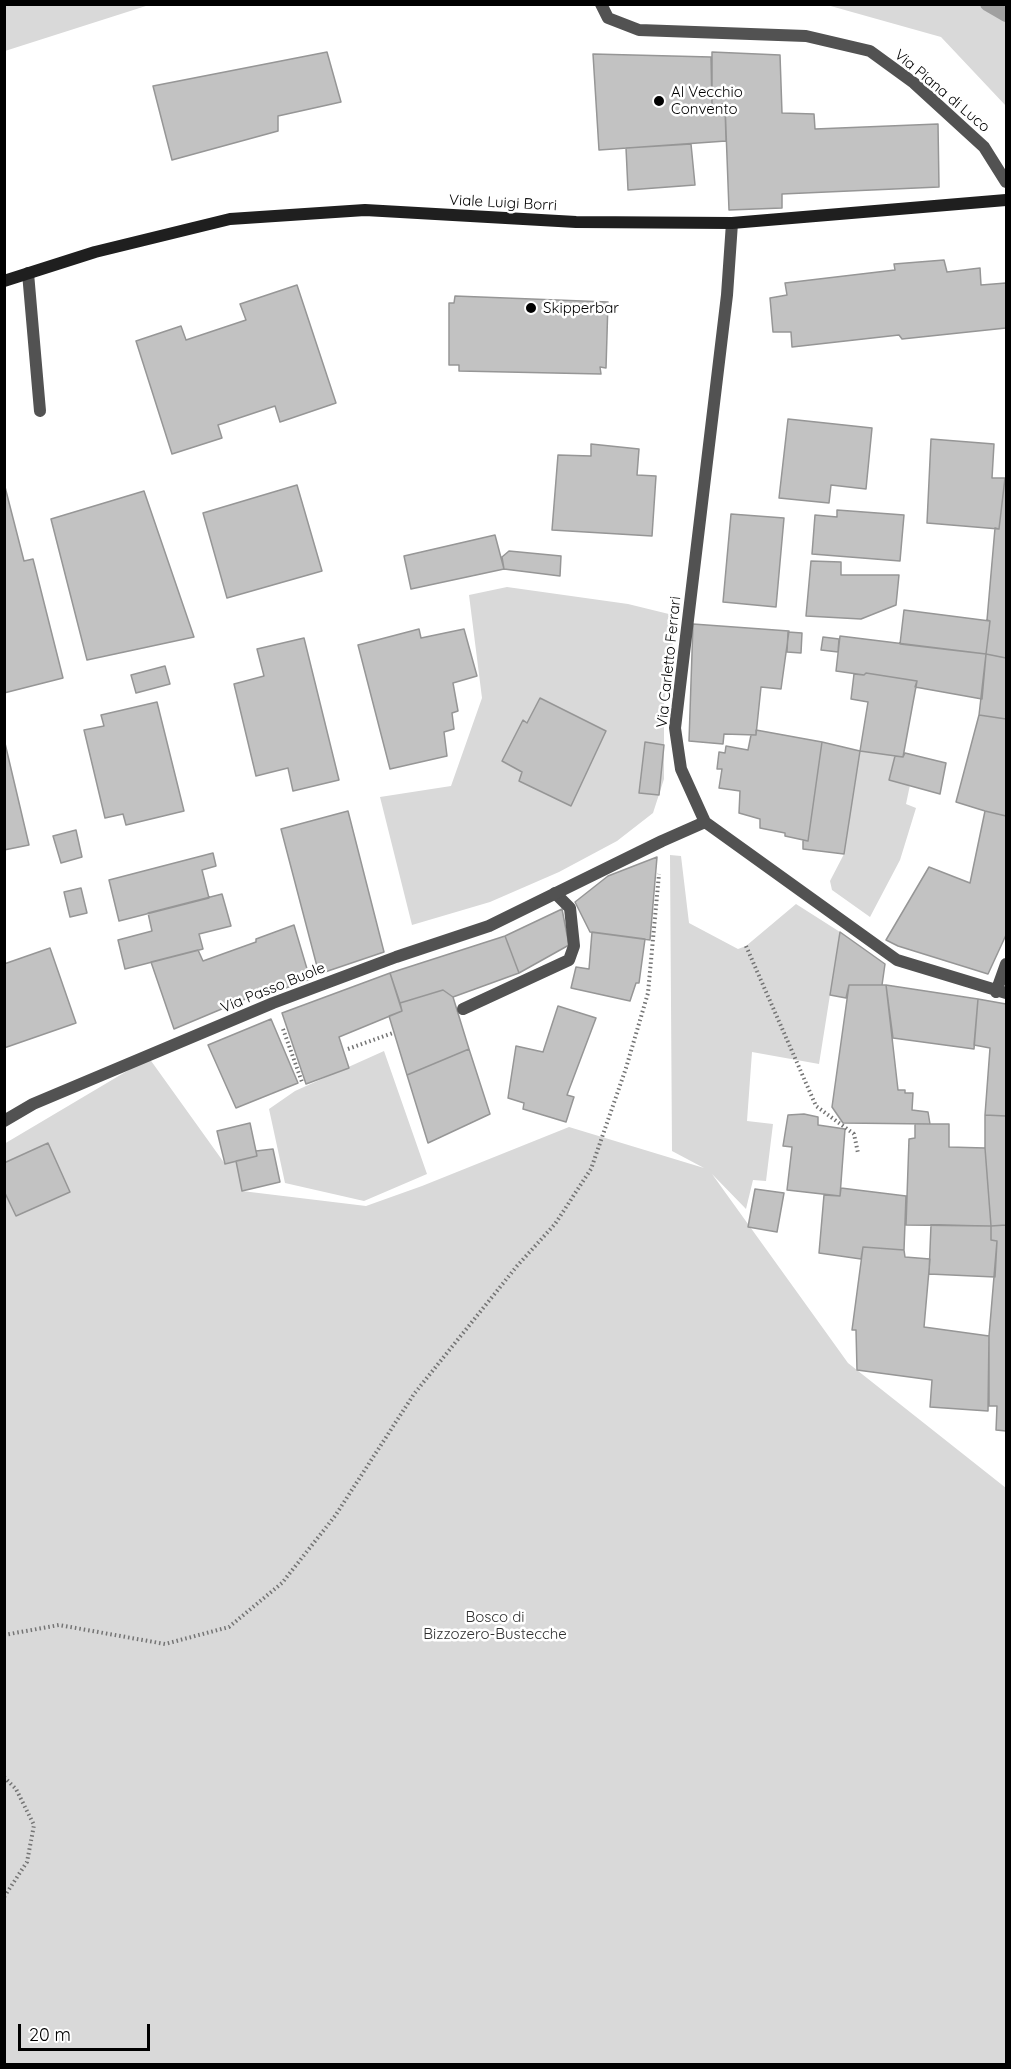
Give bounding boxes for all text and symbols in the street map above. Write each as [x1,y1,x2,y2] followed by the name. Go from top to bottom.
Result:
[891,46,993,136] street label: Via Piana di Luco
[671,83,743,118] place label: Al Vecchio Convento
[652,94,666,108] marker: Al Vecchio Convento
[449,191,557,215] street label: Viale Luigi Borri
[543,299,619,317] place label: Skipperbar
[524,301,538,315] marker: Skipperbar
[653,595,685,729] street label: Via Carletto Ferrari
[218,959,328,1017] street label: Via Passo Buole
[423,1608,567,1643] park label: Bosco di Bizzozero-Bustecche
[21,2012,153,2050] scale bar
[29,2023,71,2046] text: 20 m

